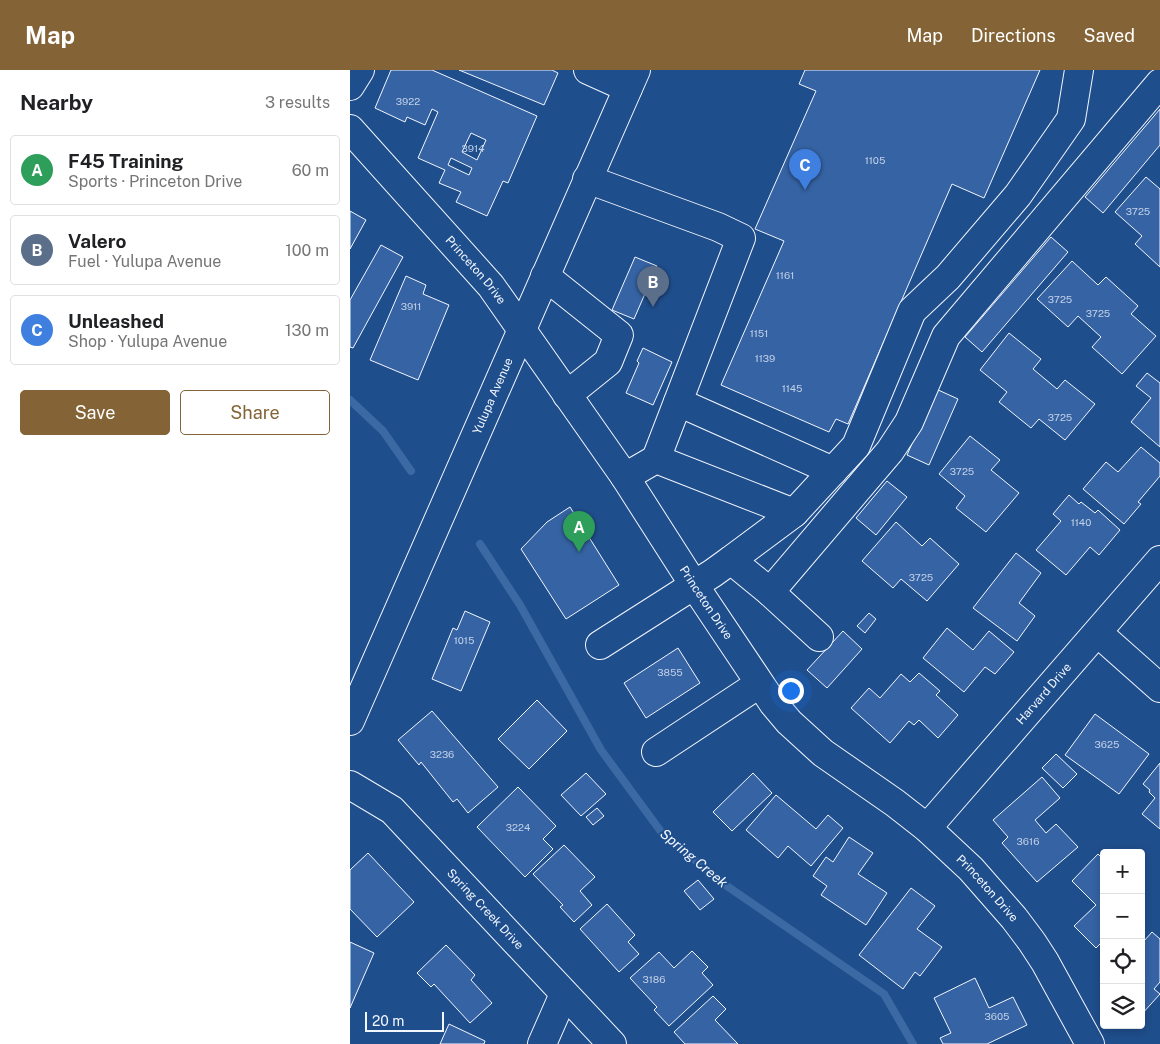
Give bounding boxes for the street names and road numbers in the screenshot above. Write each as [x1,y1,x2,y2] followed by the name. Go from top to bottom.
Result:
[443,233,509,307] street label: Princeton Drive
[470,355,516,436] street label: Yulupa Avenue
[677,563,736,642] street label: Princeton Drive
[1013,660,1074,727] street label: Harvard Drive
[953,852,1021,925] street label: Princeton Drive
[444,866,527,952] street label: Spring Creek Drive

